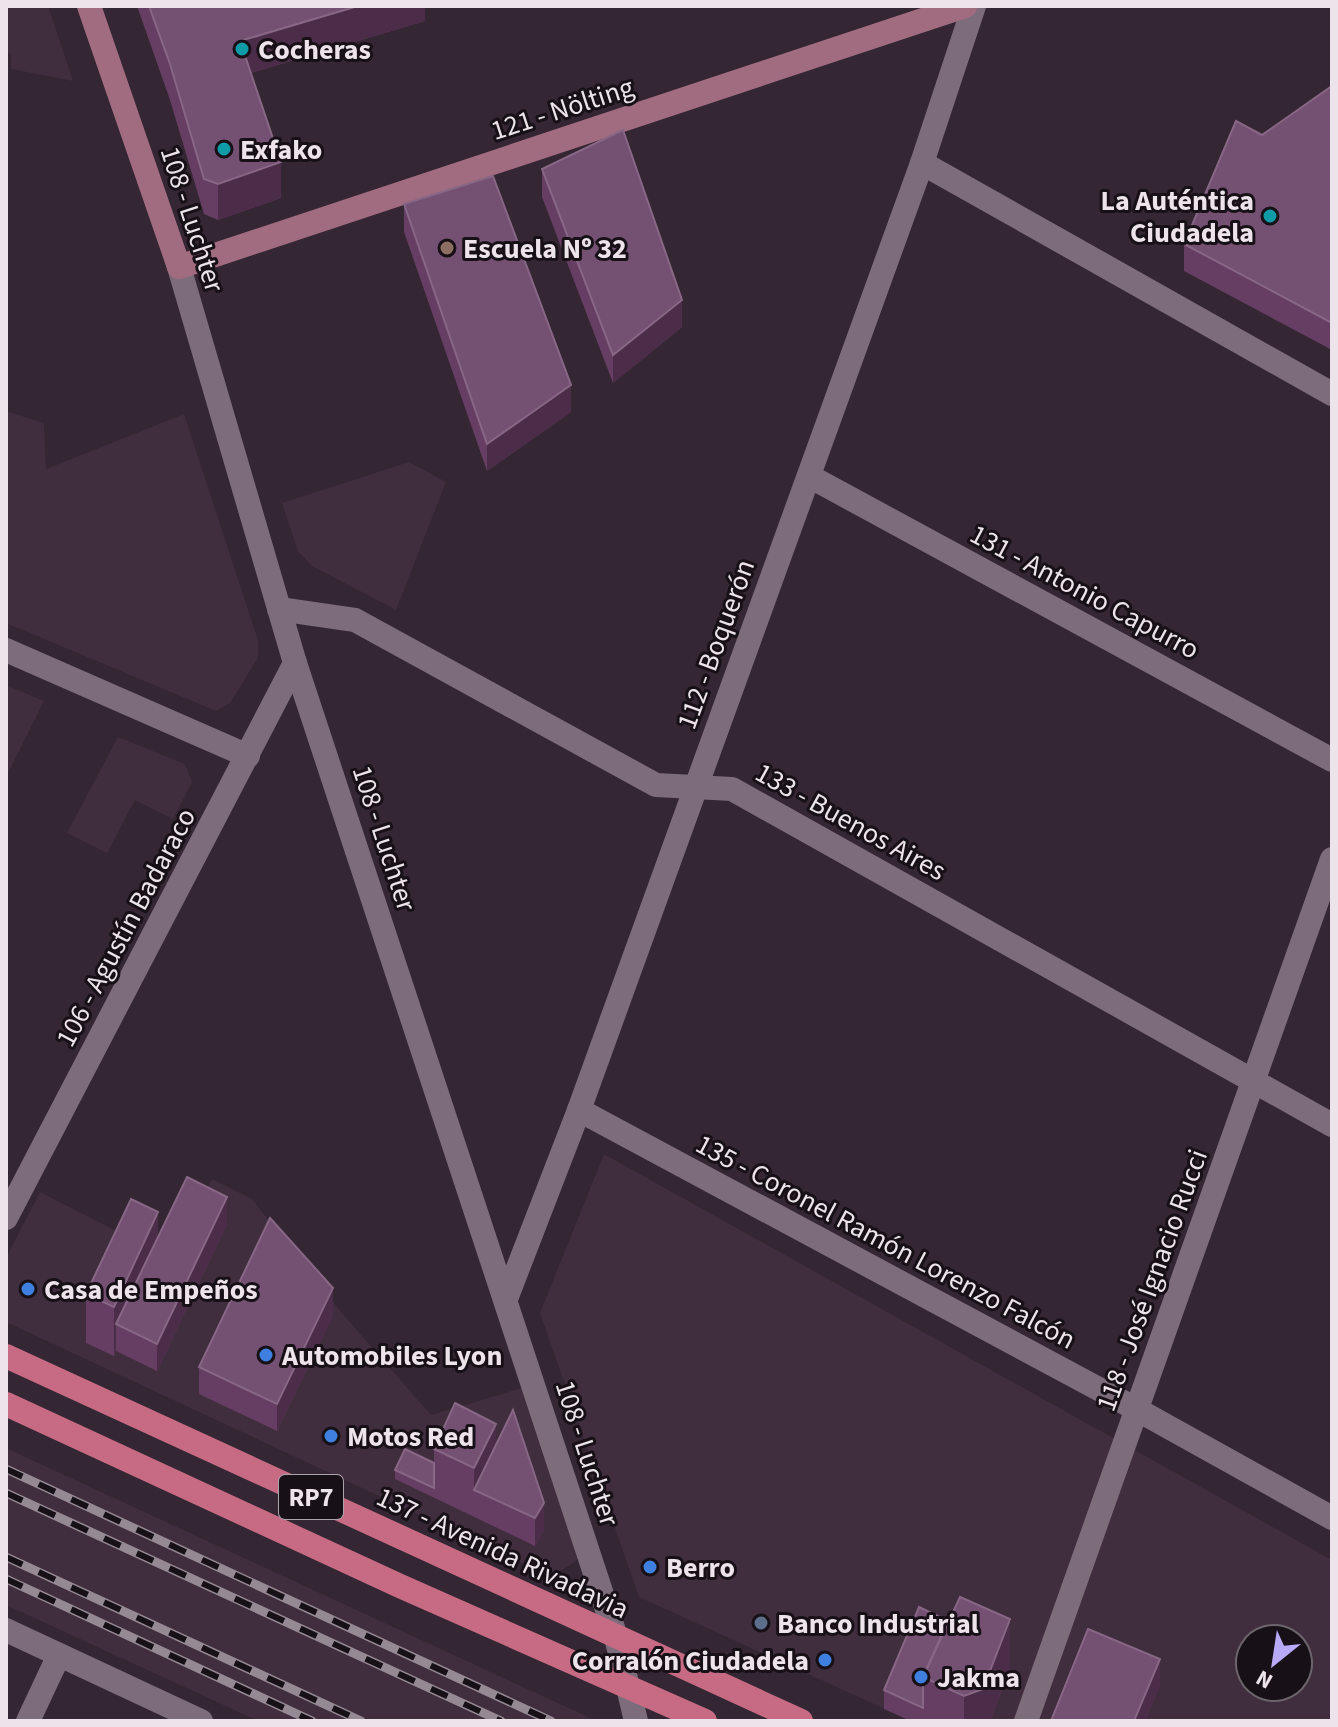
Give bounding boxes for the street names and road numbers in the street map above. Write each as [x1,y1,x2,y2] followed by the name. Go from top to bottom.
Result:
[486,67,639,151] street label: 121 - Nölting
[150,141,234,298] street label: 108 - Luchter
[963,514,1206,669] street label: 131 - Antonio Capurro
[667,554,765,735] street label: 112 - Boquerón
[748,753,953,891] street label: 133 - Buenos Aires
[342,760,426,917] street label: 108 - Luchter
[46,801,206,1054] street label: 106 - Agustín Badaraco
[689,1124,1083,1359] street label: 135 - Coronel Ramón Lorenzo Falcón
[1086,1144,1218,1417] street label: 118 - José Ignacio Rucci
[545,1375,629,1532] street label: 108 - Luchter
[279,1475,343,1519] road number: RP7
[370,1477,635,1629] street label: 137 - Avenida Rivadavia

